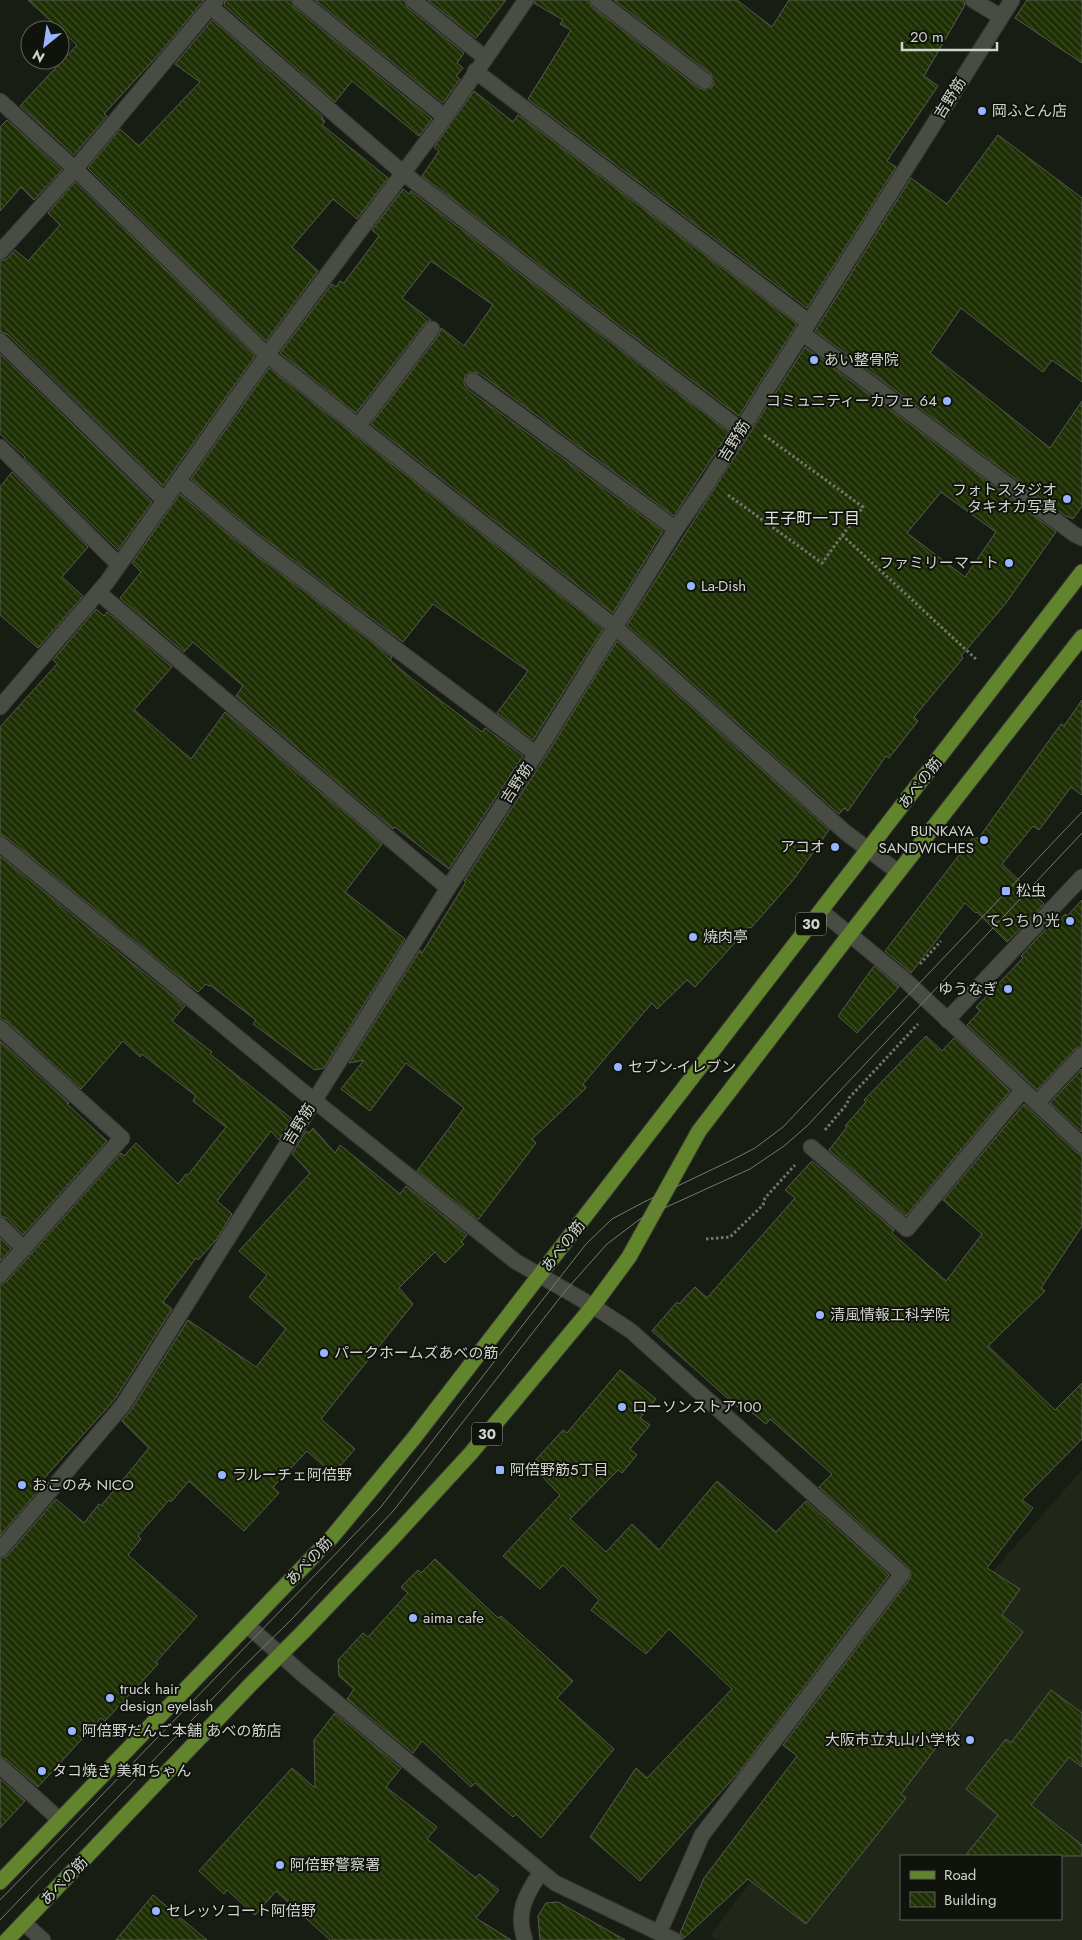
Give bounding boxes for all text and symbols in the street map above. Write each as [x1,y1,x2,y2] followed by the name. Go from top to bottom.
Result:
[20,20,70,70] north arrow
[902,20,997,52] scale bar
[910,26,944,48] text: 20 m
[29,45,48,68] text: N
[929,73,971,123] street label: 吉野筋
[992,100,1067,122] place label: 岡ふとん店
[976,105,988,117] marker: 岡ふとん店
[824,349,899,371] place label: あい整骨院
[808,354,820,366] marker: あい整骨院
[766,390,937,412] place label: コミュニティーカフェ 64
[941,395,953,407] marker: コミュニティーカフェ 64
[713,416,755,466] street label: 吉野筋
[952,479,1057,518] place label: フォトスタジオ タキオカ写真
[1061,493,1073,505] marker: フォトスタジオ タキオカ写真
[764,507,860,530] district label: 王子町一丁目
[879,552,999,574] place label: ファミリーマート
[1003,557,1015,569] marker: ファミリーマート
[701,575,746,597] place label: La-Dish
[685,580,697,592] marker: La-Dish
[893,753,947,813] street label: あべの筋
[496,758,538,808] street label: 吉野筋
[879,820,974,859] place label: BUNKAYA SANDWICHES
[978,834,990,846] marker: BUNKAYA SANDWICHES
[780,836,825,858] place label: アコオ
[829,841,841,853] marker: アコオ
[1016,880,1046,902] place label: 松虫
[1000,885,1012,897] marker: 松虫
[986,910,1060,932] place label: てっちり光
[796,912,826,936] road number: 30
[1064,915,1076,927] marker: てっちり光
[703,926,748,948] place label: 焼肉亭
[687,931,699,943] marker: 焼肉亭
[938,978,998,1000] place label: ゆうなぎ
[1002,983,1014,995] marker: ゆうなぎ
[628,1056,736,1078] place label: セブン-イレブン
[612,1061,624,1073] marker: セブン-イレブン
[278,1099,320,1149] street label: 吉野筋
[536,1216,590,1276] street label: あべの筋
[830,1304,950,1326] place label: 清風情報工科学院
[814,1309,826,1321] marker: 清風情報工科学院
[334,1342,499,1364] place label: パークホームズあべの筋
[318,1347,330,1359] marker: パークホームズあべの筋
[632,1396,761,1418] place label: ローソンストア100
[616,1401,628,1413] marker: ローソンストア100
[472,1422,502,1446] road number: 30
[510,1459,608,1481] place label: 阿倍野筋5丁目
[232,1464,352,1486] place label: ラルーチェ阿倍野
[494,1464,506,1476] marker: 阿倍野筋5丁目
[216,1469,228,1481] marker: ラルーチェ阿倍野
[32,1474,134,1496] place label: おこのみ NICO
[16,1479,28,1491] marker: おこのみ NICO
[280,1532,338,1590] street label: あべの筋
[423,1607,484,1629] place label: aima cafe
[407,1612,419,1624] marker: aima cafe
[120,1678,213,1717] place label: truck hair design eyelash
[104,1692,116,1704] marker: truck hair design eyelash
[82,1720,282,1742] place label: 阿倍野だんご本舗 あべの筋店
[66,1725,78,1737] marker: 阿倍野だんご本舗 あべの筋店
[825,1729,960,1751] place label: 大阪市立丸山小学校
[964,1734,976,1746] marker: 大阪市立丸山小学校
[52,1760,192,1782] place label: タコ焼き 美和ちゃん
[36,1765,48,1777] marker: タコ焼き 美和ちゃん
[35,1852,93,1910] street label: あべの筋
[290,1854,380,1876] place label: 阿倍野警察署
[900,1855,1062,1920] legend
[274,1859,286,1871] marker: 阿倍野警察署
[944,1864,976,1886] text: Road
[944,1889,996,1911] text: Building
[166,1900,316,1922] place label: セレッソコート阿倍野
[150,1905,162,1917] marker: セレッソコート阿倍野

